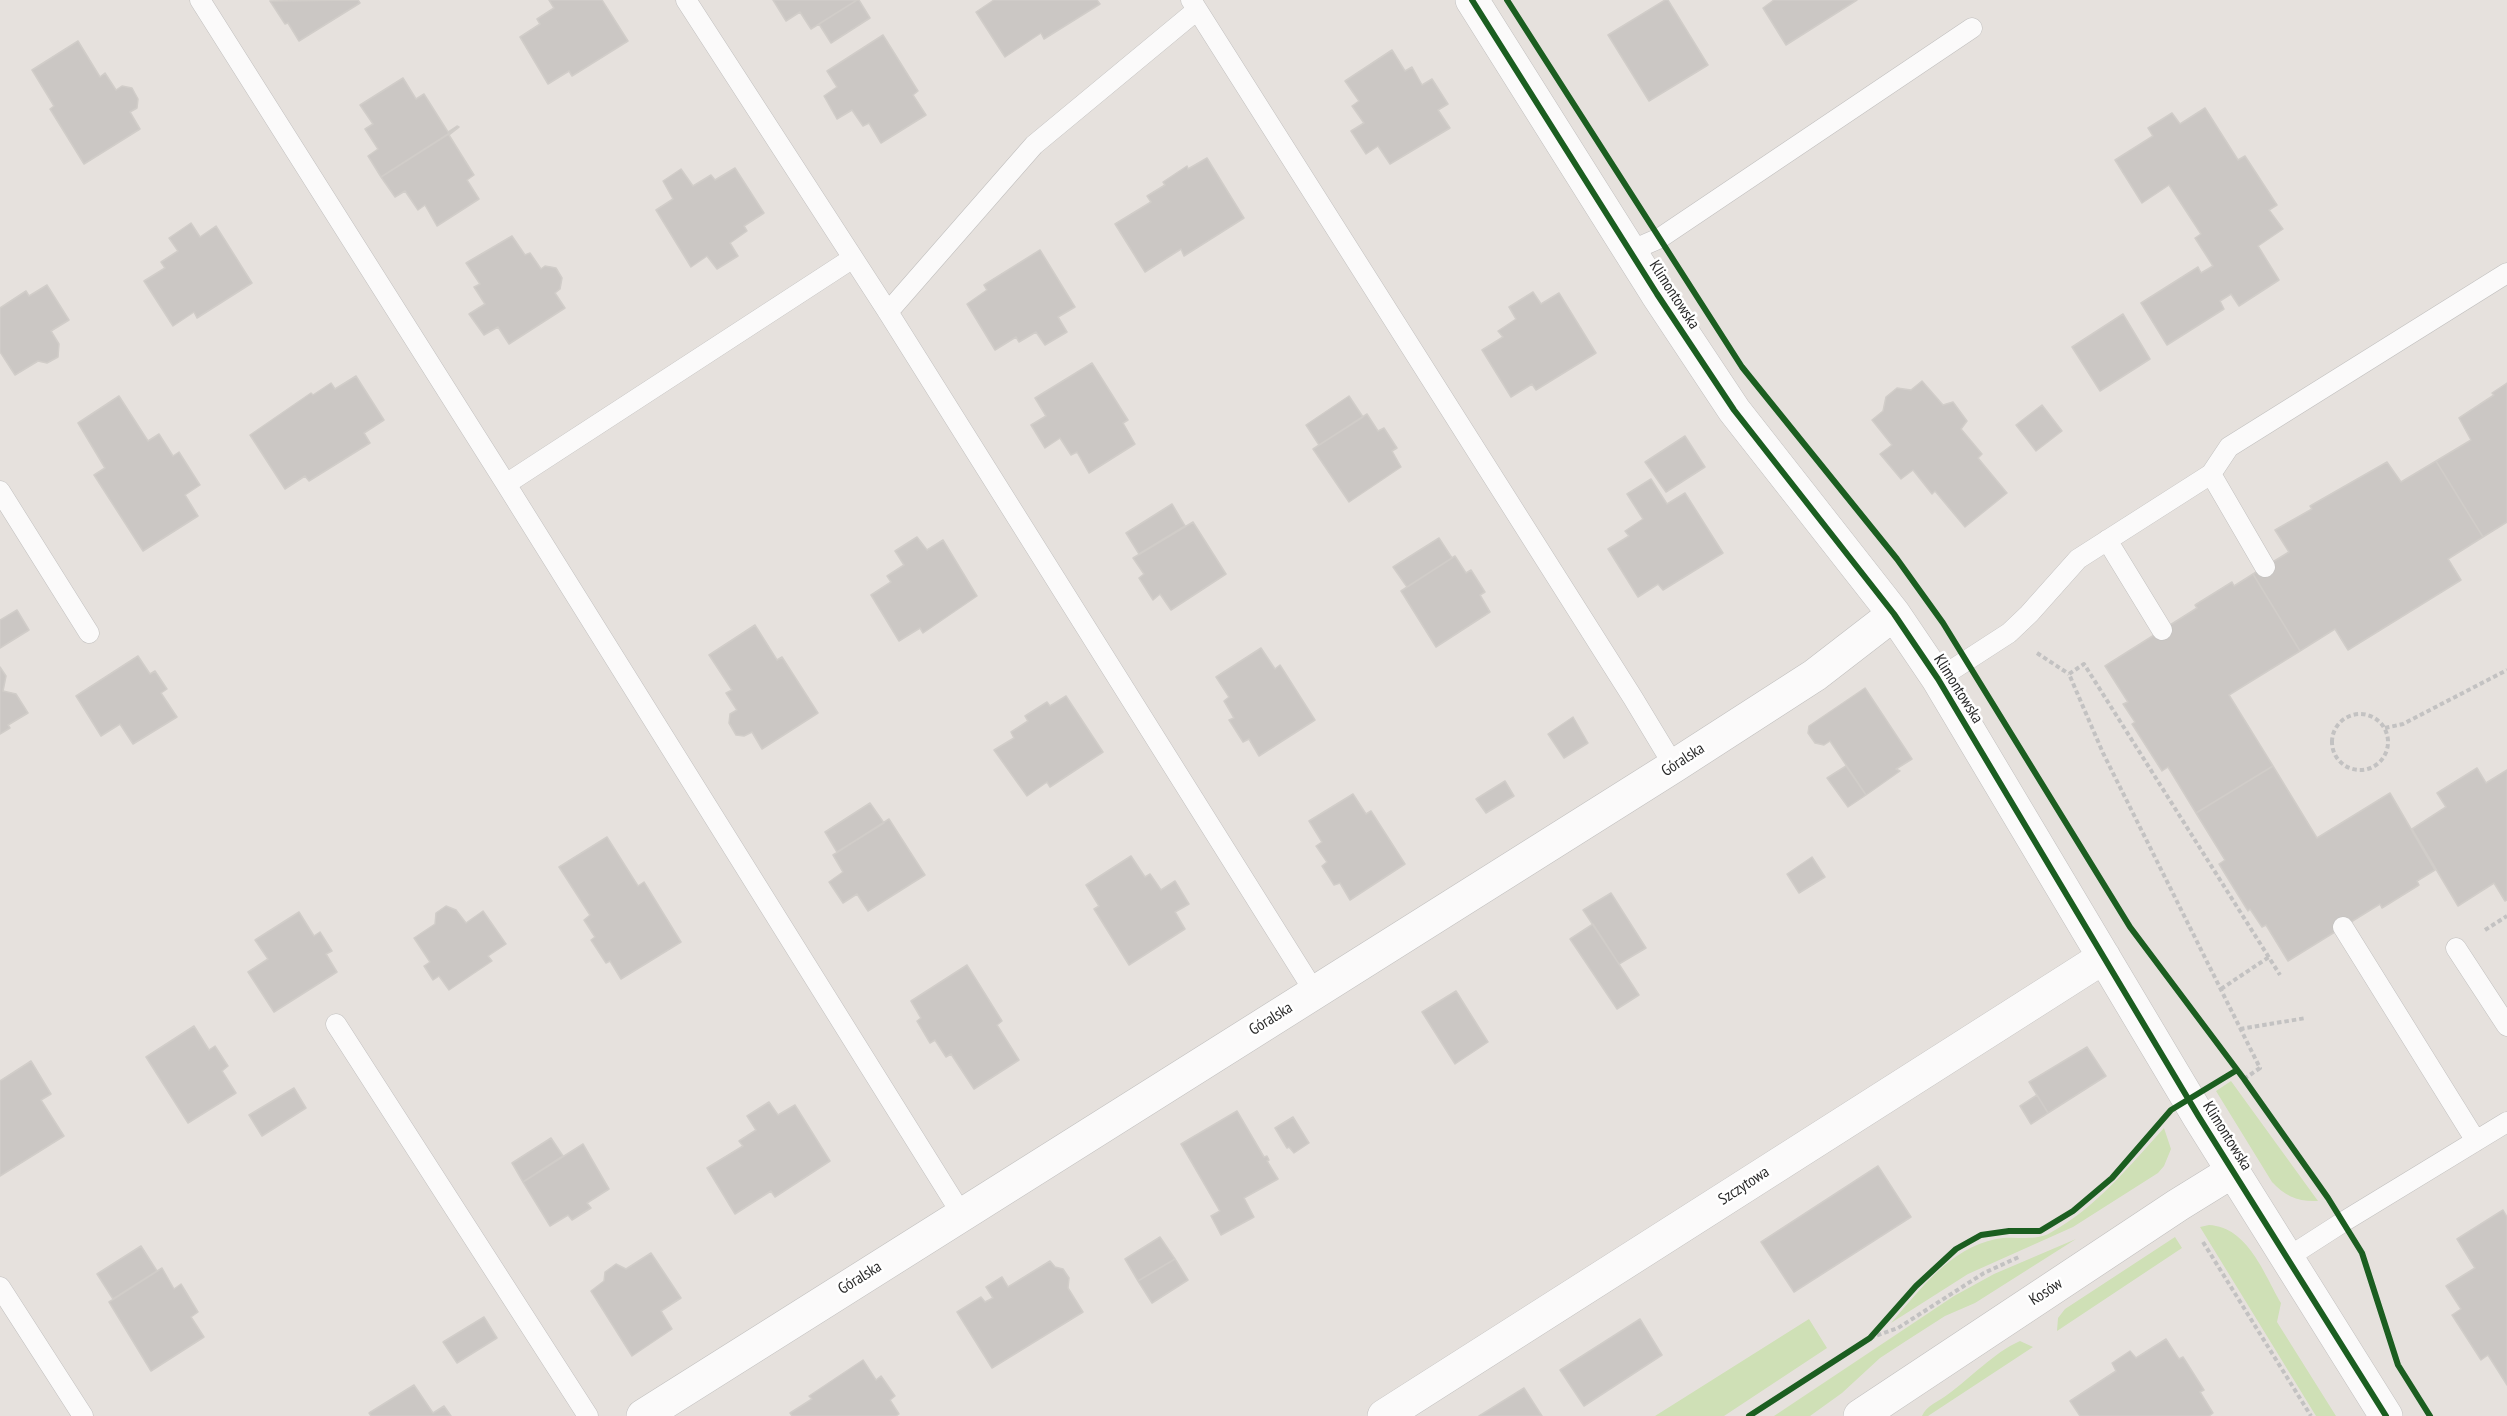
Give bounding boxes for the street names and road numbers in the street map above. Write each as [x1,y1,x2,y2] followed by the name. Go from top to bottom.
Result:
[1645,257,1703,333] street label: Klimontowska
[1929,651,1987,727] street label: Klimontowska
[1658,739,1708,781] street label: Góralska
[1246,998,1296,1040] street label: Góralska
[2198,1098,2256,1174] street label: Klimontowska
[1715,1163,1773,1209] street label: Szczytowa
[835,1257,885,1299] street label: Góralska
[2026,1274,2066,1310] street label: Kosów

